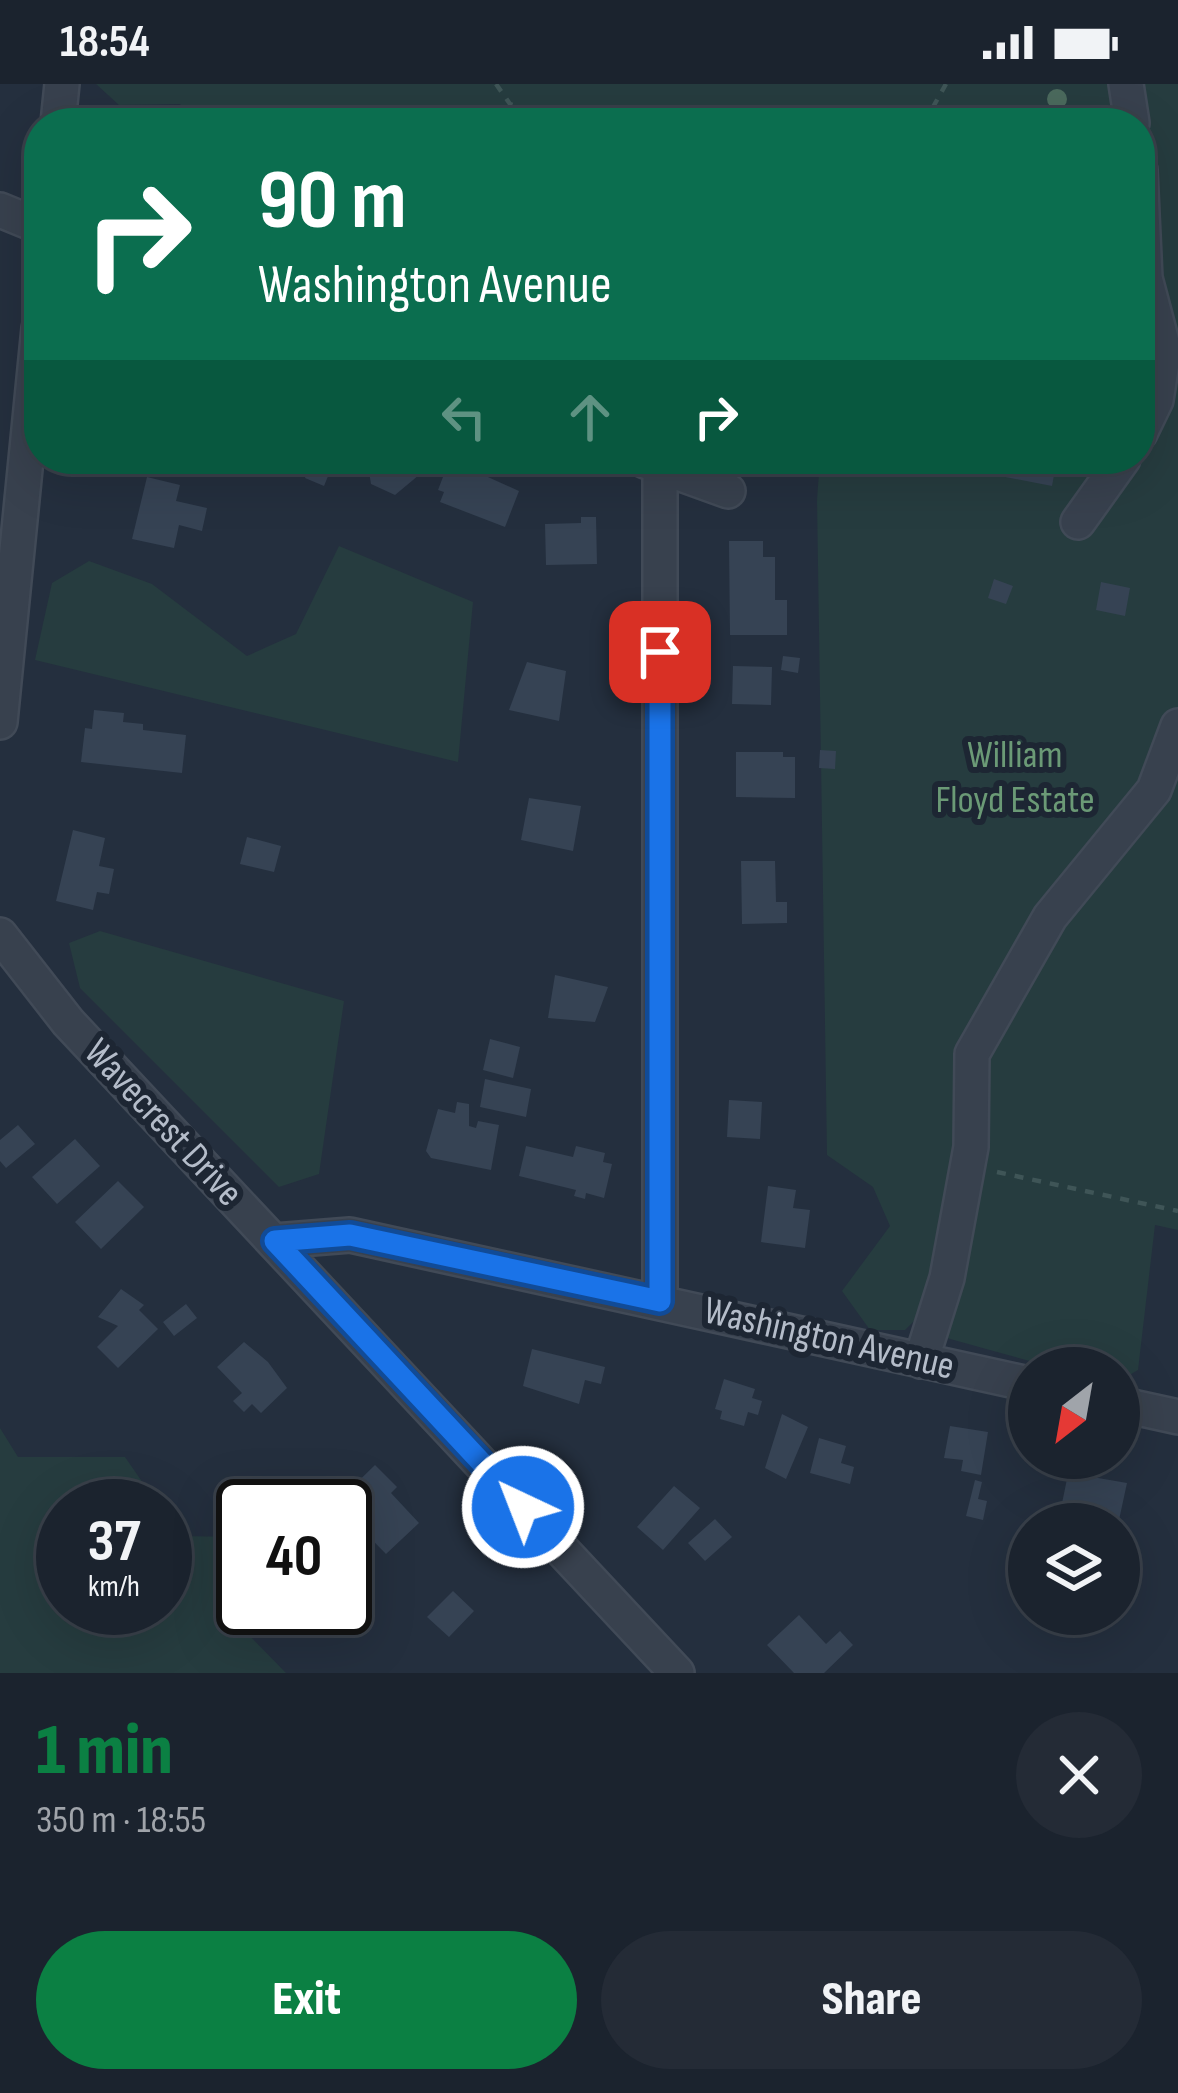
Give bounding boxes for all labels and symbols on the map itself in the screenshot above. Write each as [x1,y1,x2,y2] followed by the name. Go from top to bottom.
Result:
[609,601,711,703] pin
[935,732,1095,824] park label: William Floyd Estate
[74,1030,252,1216] street label: Wavecrest Drive
[699,1287,959,1391] street label: Washington Avenue
[1008,1347,1140,1479] north arrow
[460,1444,586,1570] position arrow
[216,1479,372,1635] speed limit sign: 40

